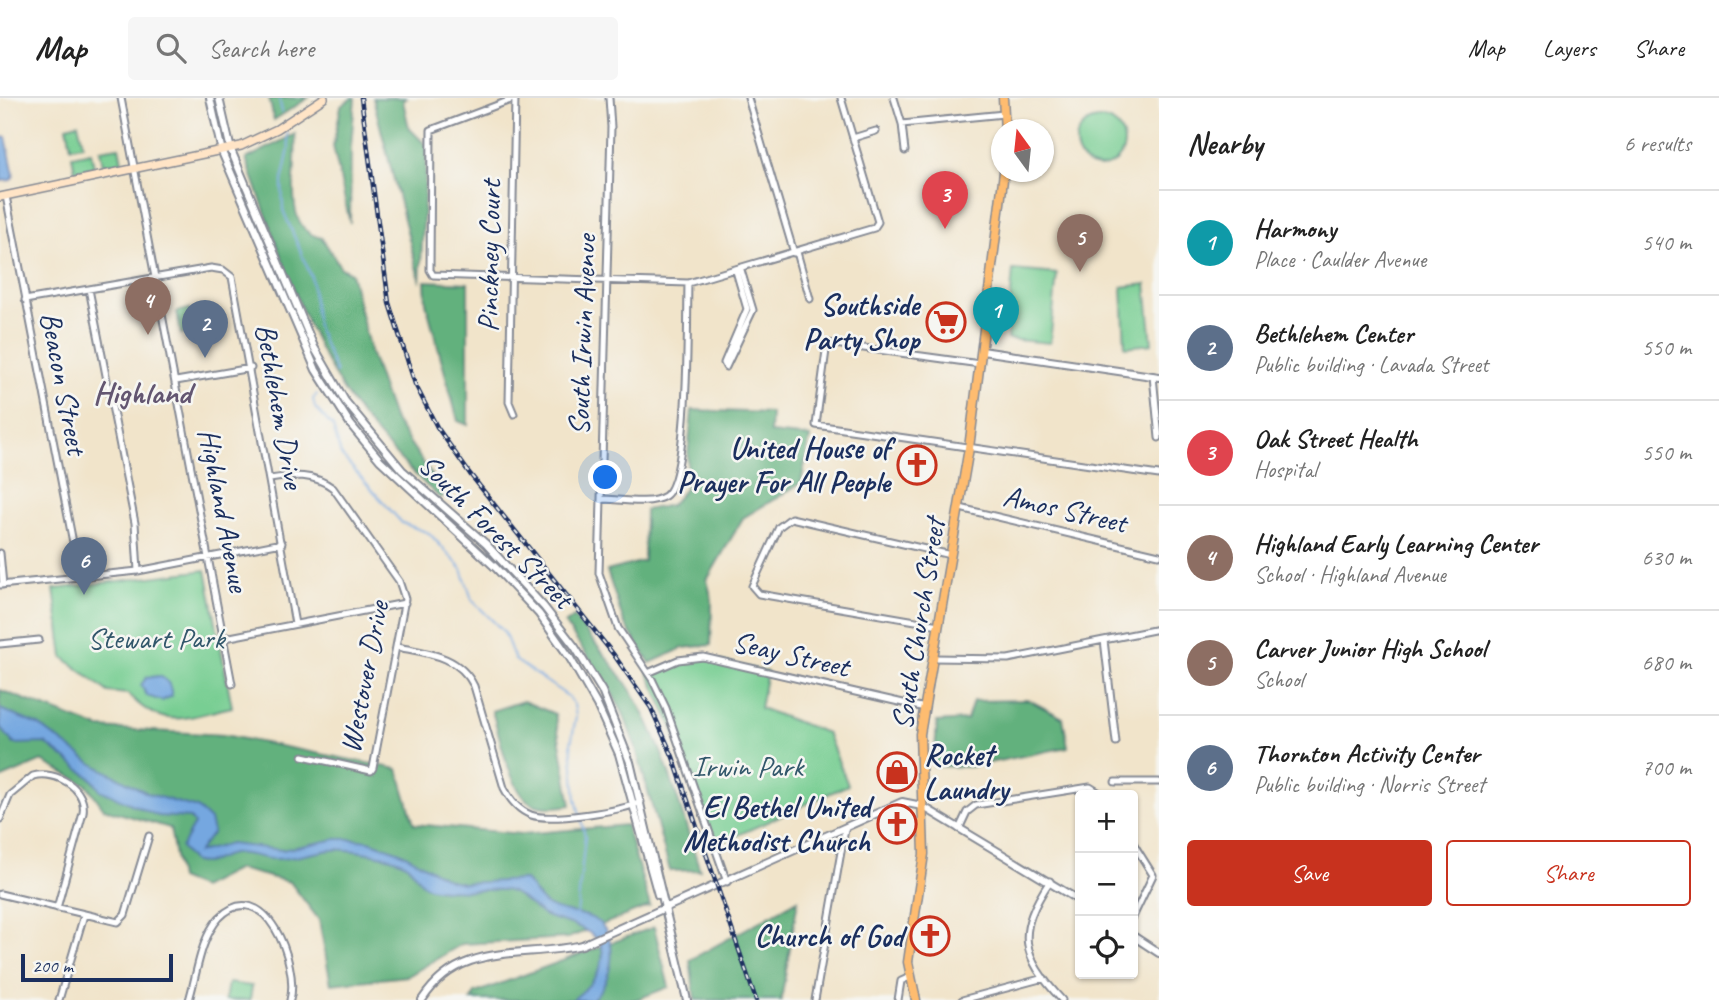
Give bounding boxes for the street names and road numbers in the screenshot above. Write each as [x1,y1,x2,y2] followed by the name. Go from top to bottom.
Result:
[469,177,509,332] street label: Pinckney Court
[560,232,605,436] street label: South Irwin Avenue
[32,309,97,460] street label: Beacon Street
[247,321,314,494] street label: Bethlehem Drive
[190,425,259,597] street label: Highland Avenue
[411,446,583,618] street label: South Forest Street
[1000,476,1133,542] street label: Amos Street
[883,512,954,732] street label: South Church Street
[331,596,398,756] street label: Westover Drive
[729,622,856,686] street label: Seay Street

